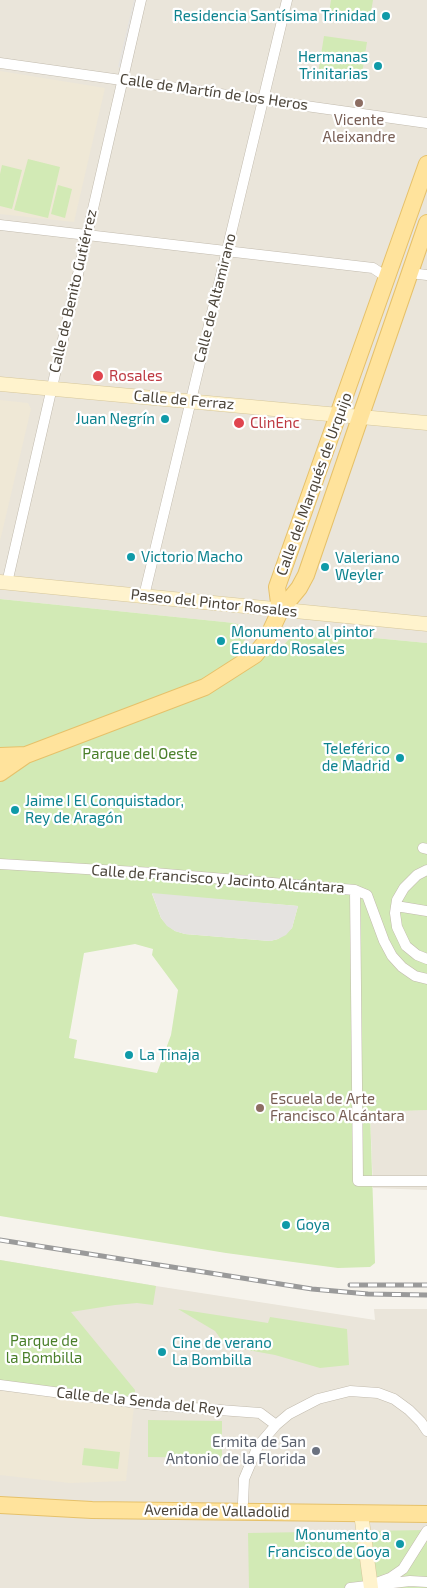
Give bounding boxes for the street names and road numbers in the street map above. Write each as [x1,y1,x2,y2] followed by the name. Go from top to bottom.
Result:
[119,70,309,114] street label: Calle de Martín de los Heros
[45,207,101,375] street label: Calle de Benito Gutiérrez
[190,231,240,365] street label: Calle de Altamirano
[133,387,235,413] street label: Calle de Ferraz
[272,390,356,578] street label: Calle del Marqués de Urquijo
[130,585,298,621] street label: Paseo del Pintor Rosales
[91,861,345,897] street label: Calle de Francisco y Jacinto Alcántara
[55,1383,225,1419] street label: Calle de la Senda del Rey
[144,1501,290,1521] street label: Avenida de Valladolid

